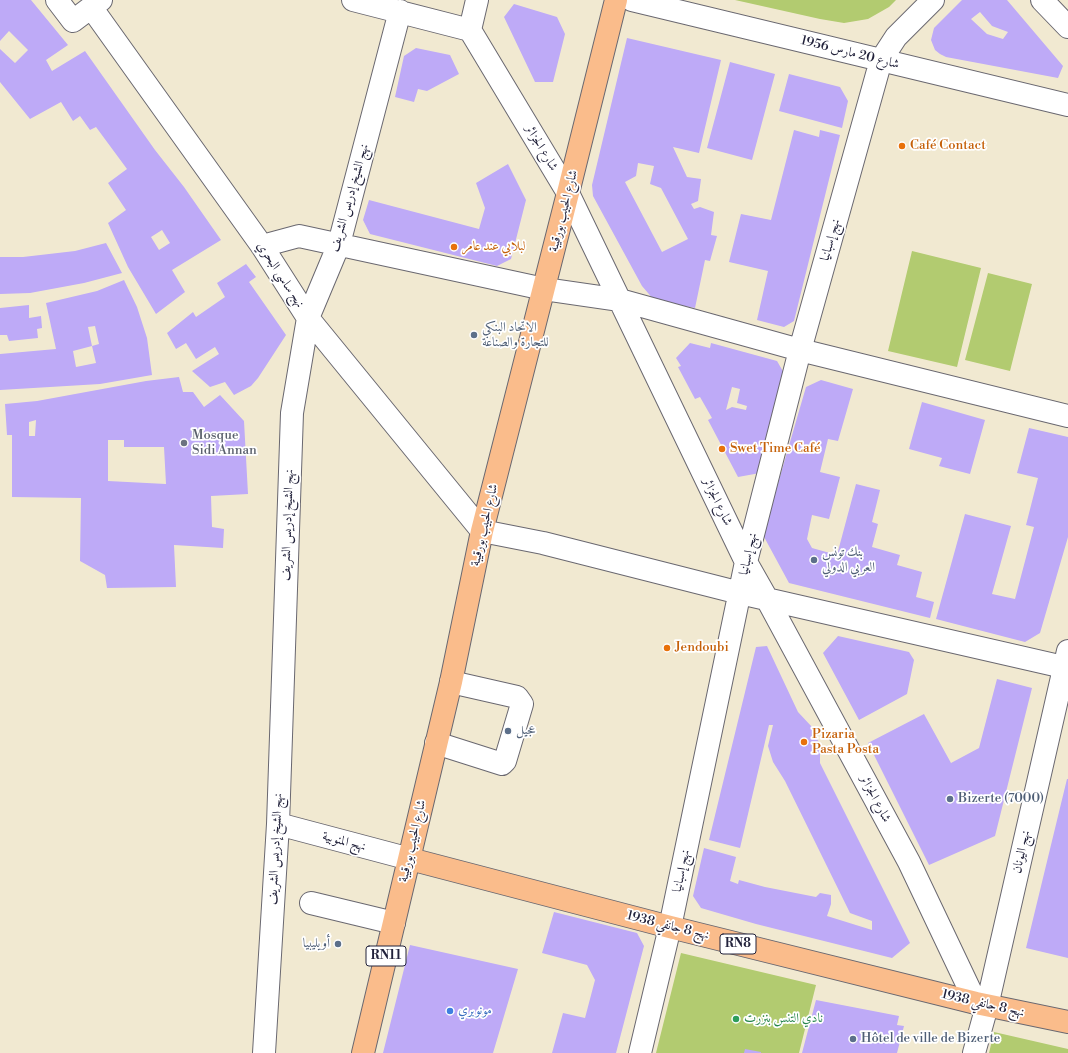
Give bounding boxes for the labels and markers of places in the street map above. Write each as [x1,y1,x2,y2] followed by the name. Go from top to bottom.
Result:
[910,138,986,154] place label: Café Contact
[897,141,907,151] marker: Café Contact
[462,239,526,255] place label: لبلابي عند عامر
[449,242,459,252] marker: لبلابي عند عامر
[482,320,549,351] place label: الاتحاد البنكي للتجارة والصناعة
[469,330,479,340] marker: الاتحاد البنكي للتجارة والصناعة
[192,428,257,459] place label: Mosque Sidi Annan
[179,438,189,448] marker: Mosque Sidi Annan
[730,441,821,457] place label: Swet Time Café
[717,444,727,454] marker: Swet Time Café
[822,545,875,576] place label: بنك تونس العربي الدولي
[809,555,819,565] marker: بنك تونس العربي الدولي
[675,640,729,656] place label: Jendoubi
[662,643,672,653] marker: Jendoubi
[516,723,535,739] place label: عجيل
[503,726,513,736] marker: عجيل
[812,727,879,758] place label: Pizaria Pasta Posta
[799,737,809,747] marker: Pizaria Pasta Posta
[958,791,1044,807] place label: Bizerte (7000)
[945,794,955,804] marker: Bizerte (7000)
[303,936,330,952] place label: أويليبيا
[333,939,343,949] marker: أويليبيا
[458,1003,492,1019] place label: مونوبري
[445,1006,455,1016] marker: مونوبري
[744,1011,823,1027] place label: نادي التنس بنزرت
[731,1014,741,1024] marker: نادي التنس بنزرت
[861,1031,1000,1047] place label: Hôtel de ville de Bizerte
[848,1034,858,1044] marker: Hôtel de ville de Bizerte

